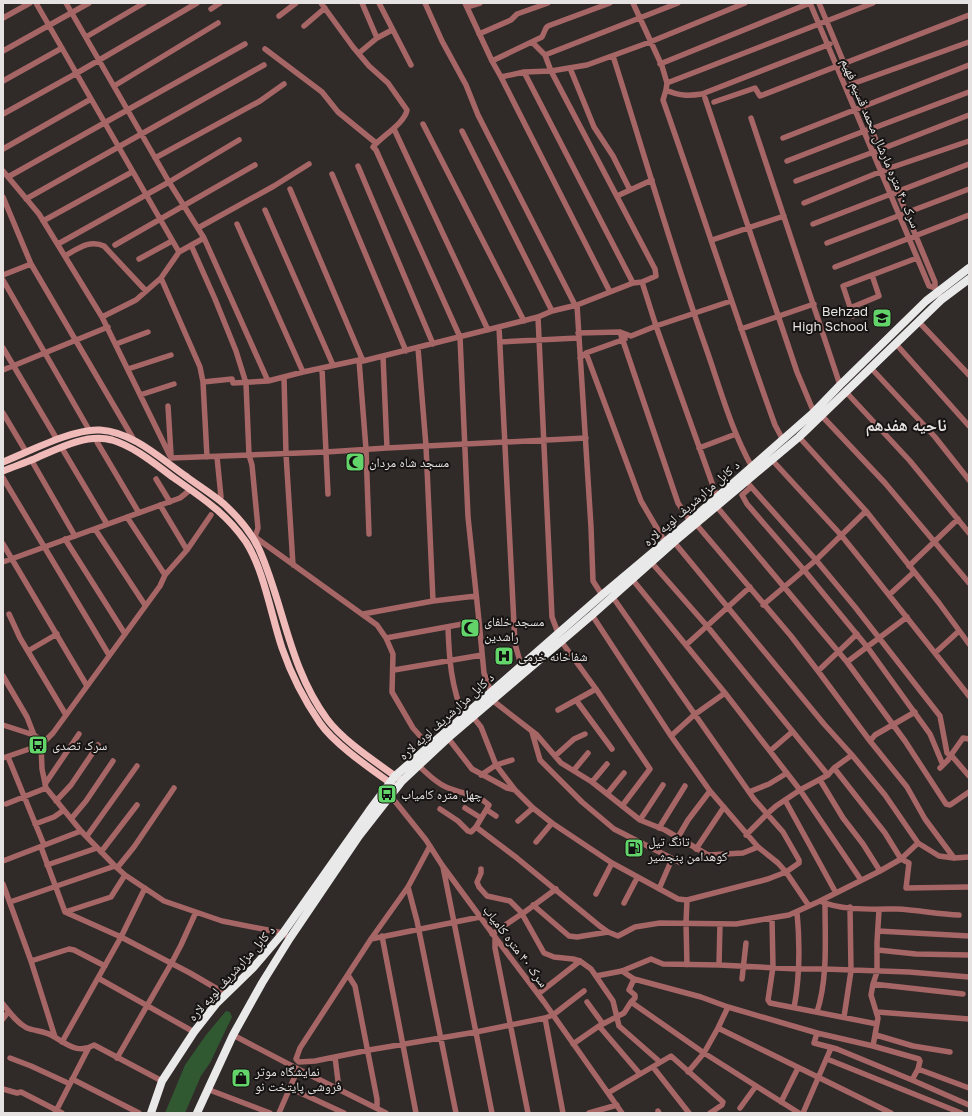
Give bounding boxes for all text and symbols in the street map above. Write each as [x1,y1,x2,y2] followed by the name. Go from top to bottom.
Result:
[837,56,924,231] street label: سرک ۴۰ متره مارشال محمد قسیم فهیم
[792,303,868,334] place label: Behzad High School
[871,307,893,329] school or university icon: Behzad High School
[865,414,947,437] district label: ناحیه هفدهم
[344,451,366,473] mosque icon: مسجد شاه مردان
[369,454,449,471] place label: مسجد شاه مردان
[639,457,743,550] street label: د کابل مزارشریف لویه لاره
[484,613,544,645] place label: مسجد خلفای راشدین
[459,617,481,639] mosque icon: مسجد خلفای راشدین
[493,645,515,667] hospital icon: شفاخانه خرمی
[518,648,588,665] place label: شفاخانه خرمی
[395,669,498,764] street label: د کابل مزارشریف لویه لاره
[27,734,49,756] bus stop icon: سرک تصدی
[52,737,107,754] place label: سرک تصدی
[376,783,398,805] bus stop icon: چهل متره کامیاب
[401,786,482,803] place label: چهل متره کامیاب
[647,833,728,865] place label: تانگ تیل کوهدامن پنجشیر
[623,837,645,859] fuel station icon: تانگ تیل کوهدامن پنجشیر
[479,902,552,991] street label: سرک ۴۰ متره کامیاب
[184,922,279,1025] street label: د کابل مزارشریف لویه لاره
[254,1063,342,1095] place label: نمایشگاه موتر فروشی پایتخت نو
[230,1067,252,1089] shop icon: نمایشگاه موتر فروشی پایتخت نو

